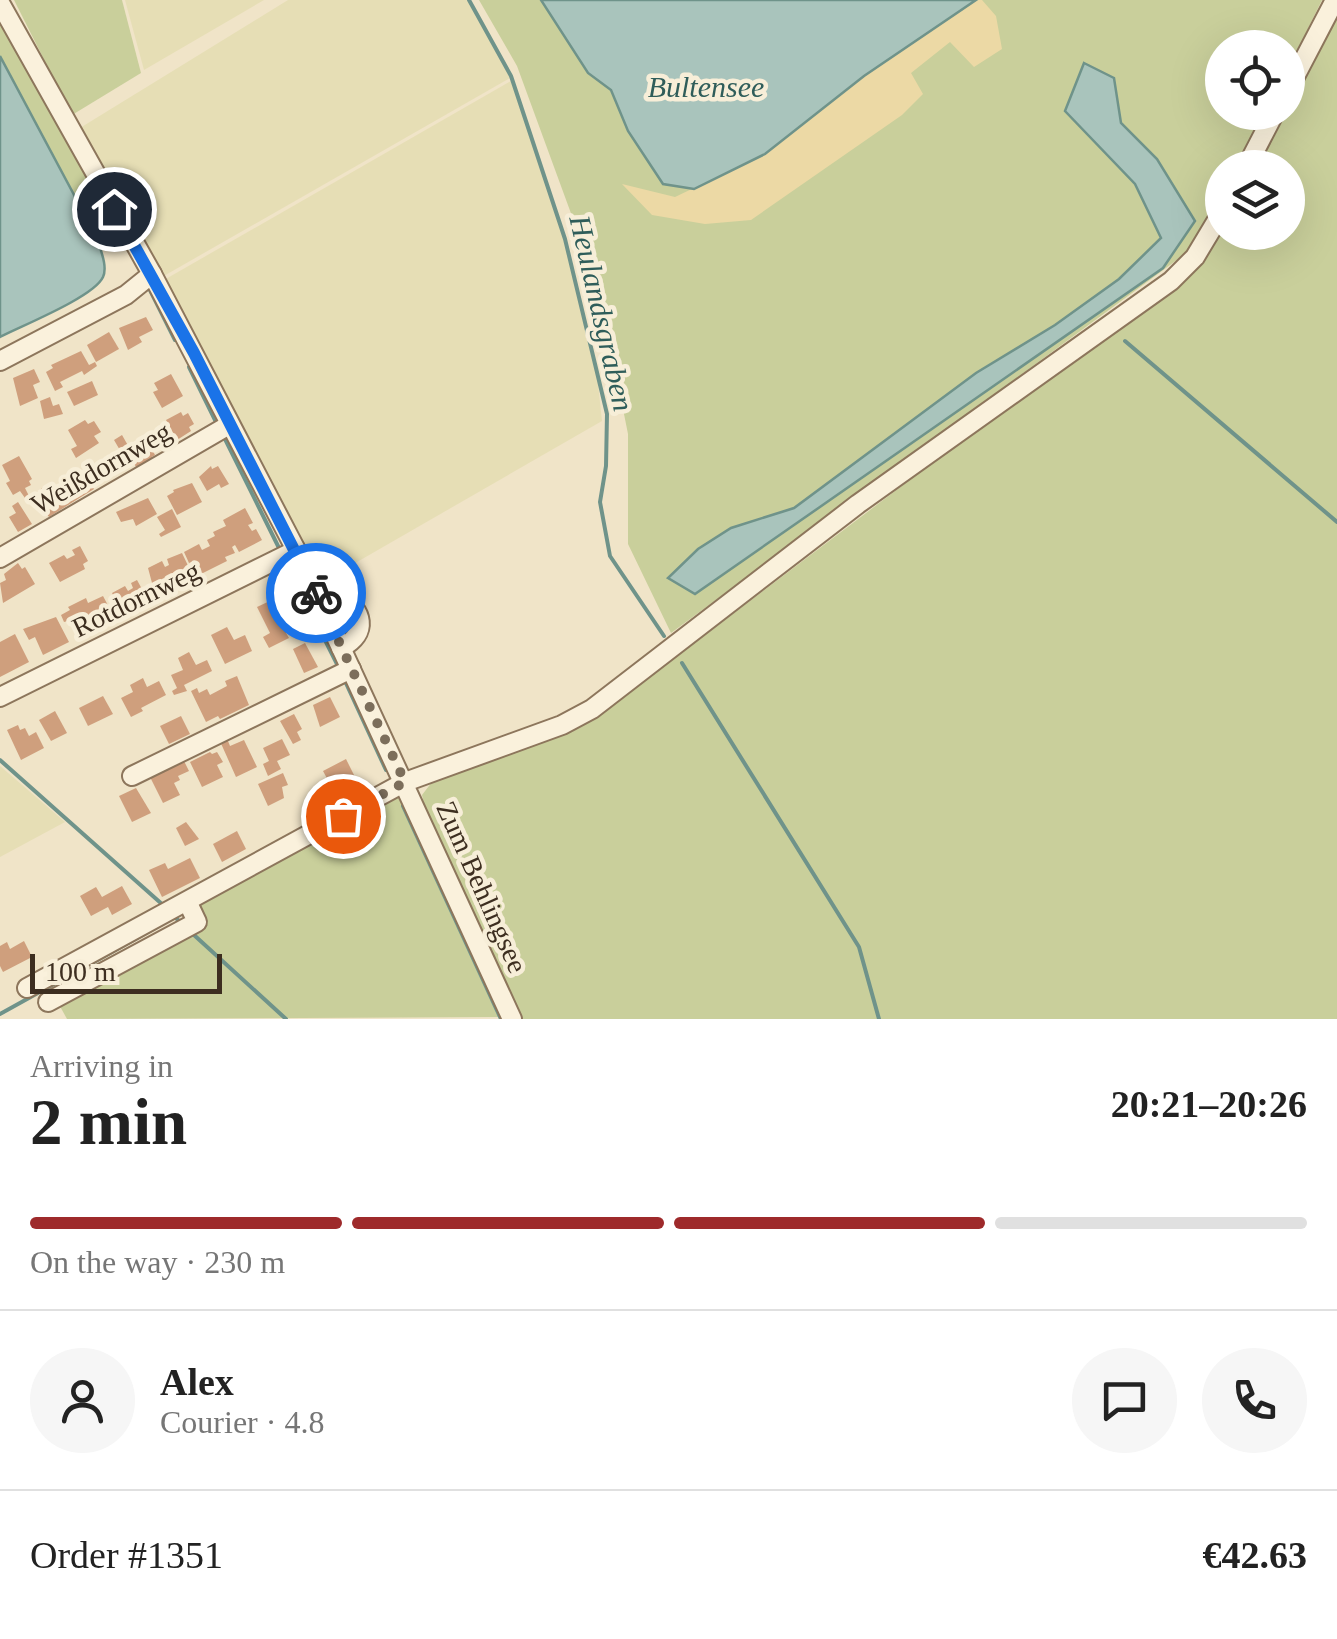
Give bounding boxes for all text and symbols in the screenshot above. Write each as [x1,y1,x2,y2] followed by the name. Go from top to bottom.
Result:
[1205,30,1305,250] map controls
[1205,30,1305,130] button: locate
[648,70,764,103] water label: Bultensee
[1205,150,1305,250] button: layers
[72,167,157,252] pin
[87,182,142,237] icon: home
[563,211,641,414] water label: Heulandsgraben
[26,415,176,521] street label: Weißdornweg
[266,543,366,643] courier
[67,555,205,643] street label: Rotdornweg
[289,566,344,621] icon: bike
[301,774,386,859] pin
[316,789,371,844] icon: bag
[430,797,534,977] street label: Zum Behlingsee
[30,949,222,994] scale bar
[45,956,116,987] text: 100 m
[30,1048,173,1084] text: Arriving in
[1111,1083,1307,1125] text: 20:21–20:26
[30,1086,187,1158] text: 2 min
[30,1244,285,1280] text: On the way · 230 m
[30,1348,135,1453] button: person
[1072,1348,1177,1453] button: chat
[1202,1348,1307,1453] button: phone
[160,1361,234,1403] text: Alex
[160,1404,324,1440] text: Courier · 4.8
[30,1534,223,1576] text: Order #1351
[1203,1534,1307,1576] text: €42.63

